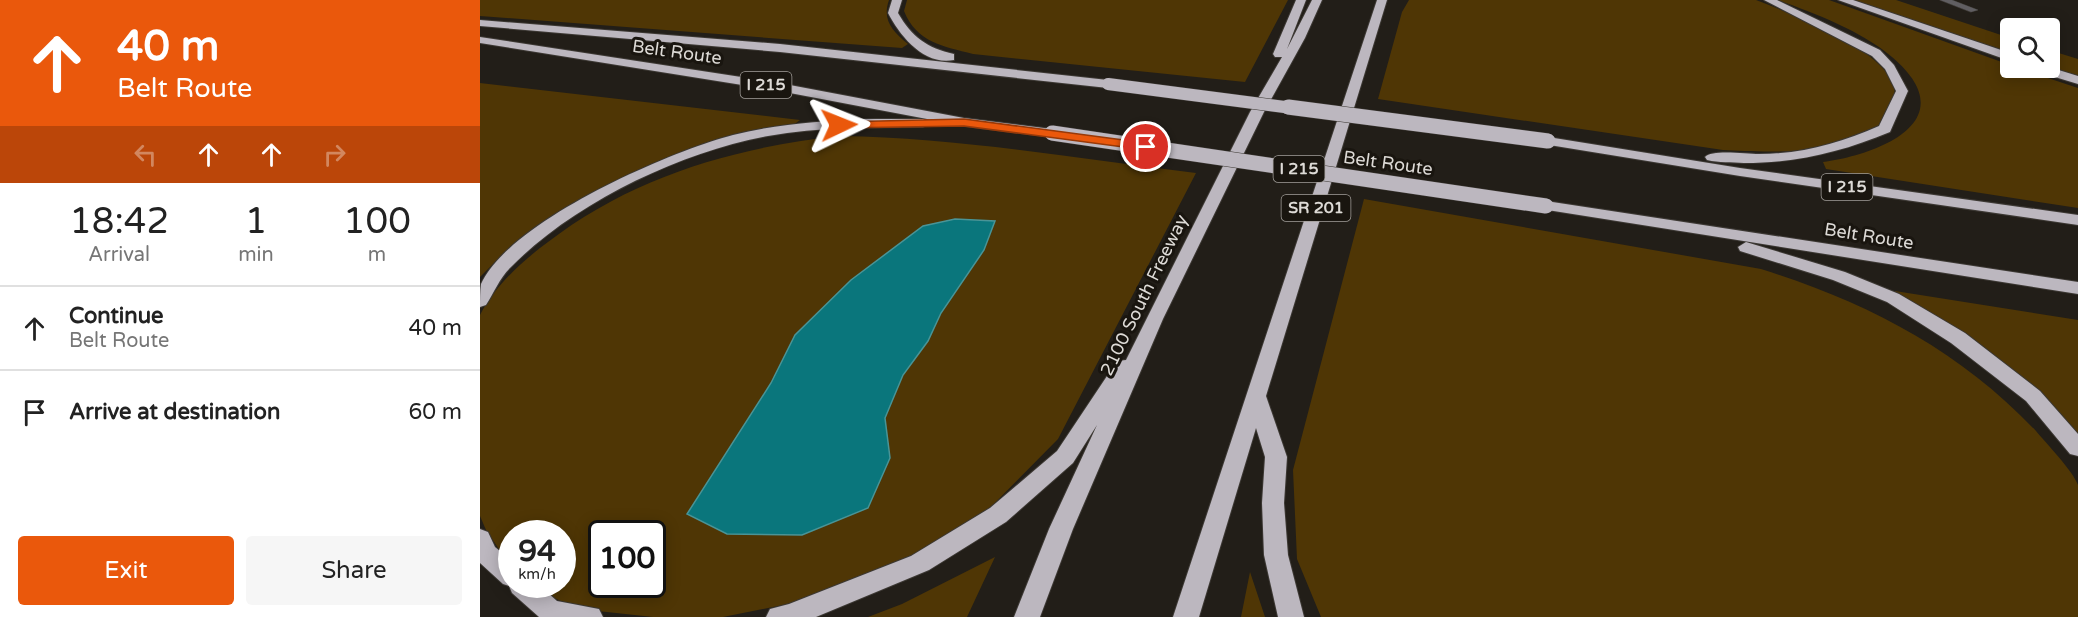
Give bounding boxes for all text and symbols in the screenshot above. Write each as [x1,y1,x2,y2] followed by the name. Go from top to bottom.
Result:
[2000,18,2060,78] map controls
[2000,18,2060,78] button: search
[117,21,219,72] text: 40 m
[18,24,96,102] icon: ahead
[631,35,723,69] street label: Belt Route
[117,72,252,105] text: Belt Route
[740,72,792,98] road number: I 215
[807,93,871,157] position arrow
[1120,121,1171,172] pin
[1129,130,1162,163] icon: arrive
[129,138,162,171] icon: left
[192,138,225,171] icon: ahead
[255,138,288,171] icon: ahead
[318,138,351,171] icon: right
[1342,146,1434,180] street label: Belt Route
[1274,156,1324,182] road number: I 215
[1822,174,1872,200] road number: I 215
[1282,195,1350,221] road number: SR 201
[69,200,169,243] text: 18:42
[245,200,267,243] text: 1
[343,200,411,243] text: 100
[1095,211,1193,379] street label: 2100 South Freeway
[1823,218,1915,254] street label: Belt Route
[88,243,150,267] text: Arrival
[238,243,274,267] text: min
[368,243,386,267] text: m
[69,303,164,329] text: Continue
[18,312,51,345] icon: ahead
[408,315,462,341] text: 40 m
[69,329,169,353] text: Belt Route
[18,396,51,429] icon: arrive
[69,399,280,425] text: Arrive at destination
[408,399,462,425] text: 60 m
[588,520,666,598] speed limit sign: 100
[518,533,556,570] text: 94
[18,536,234,605] button: Exit
[246,536,462,605] button: Share
[518,565,556,583] text: km/h

